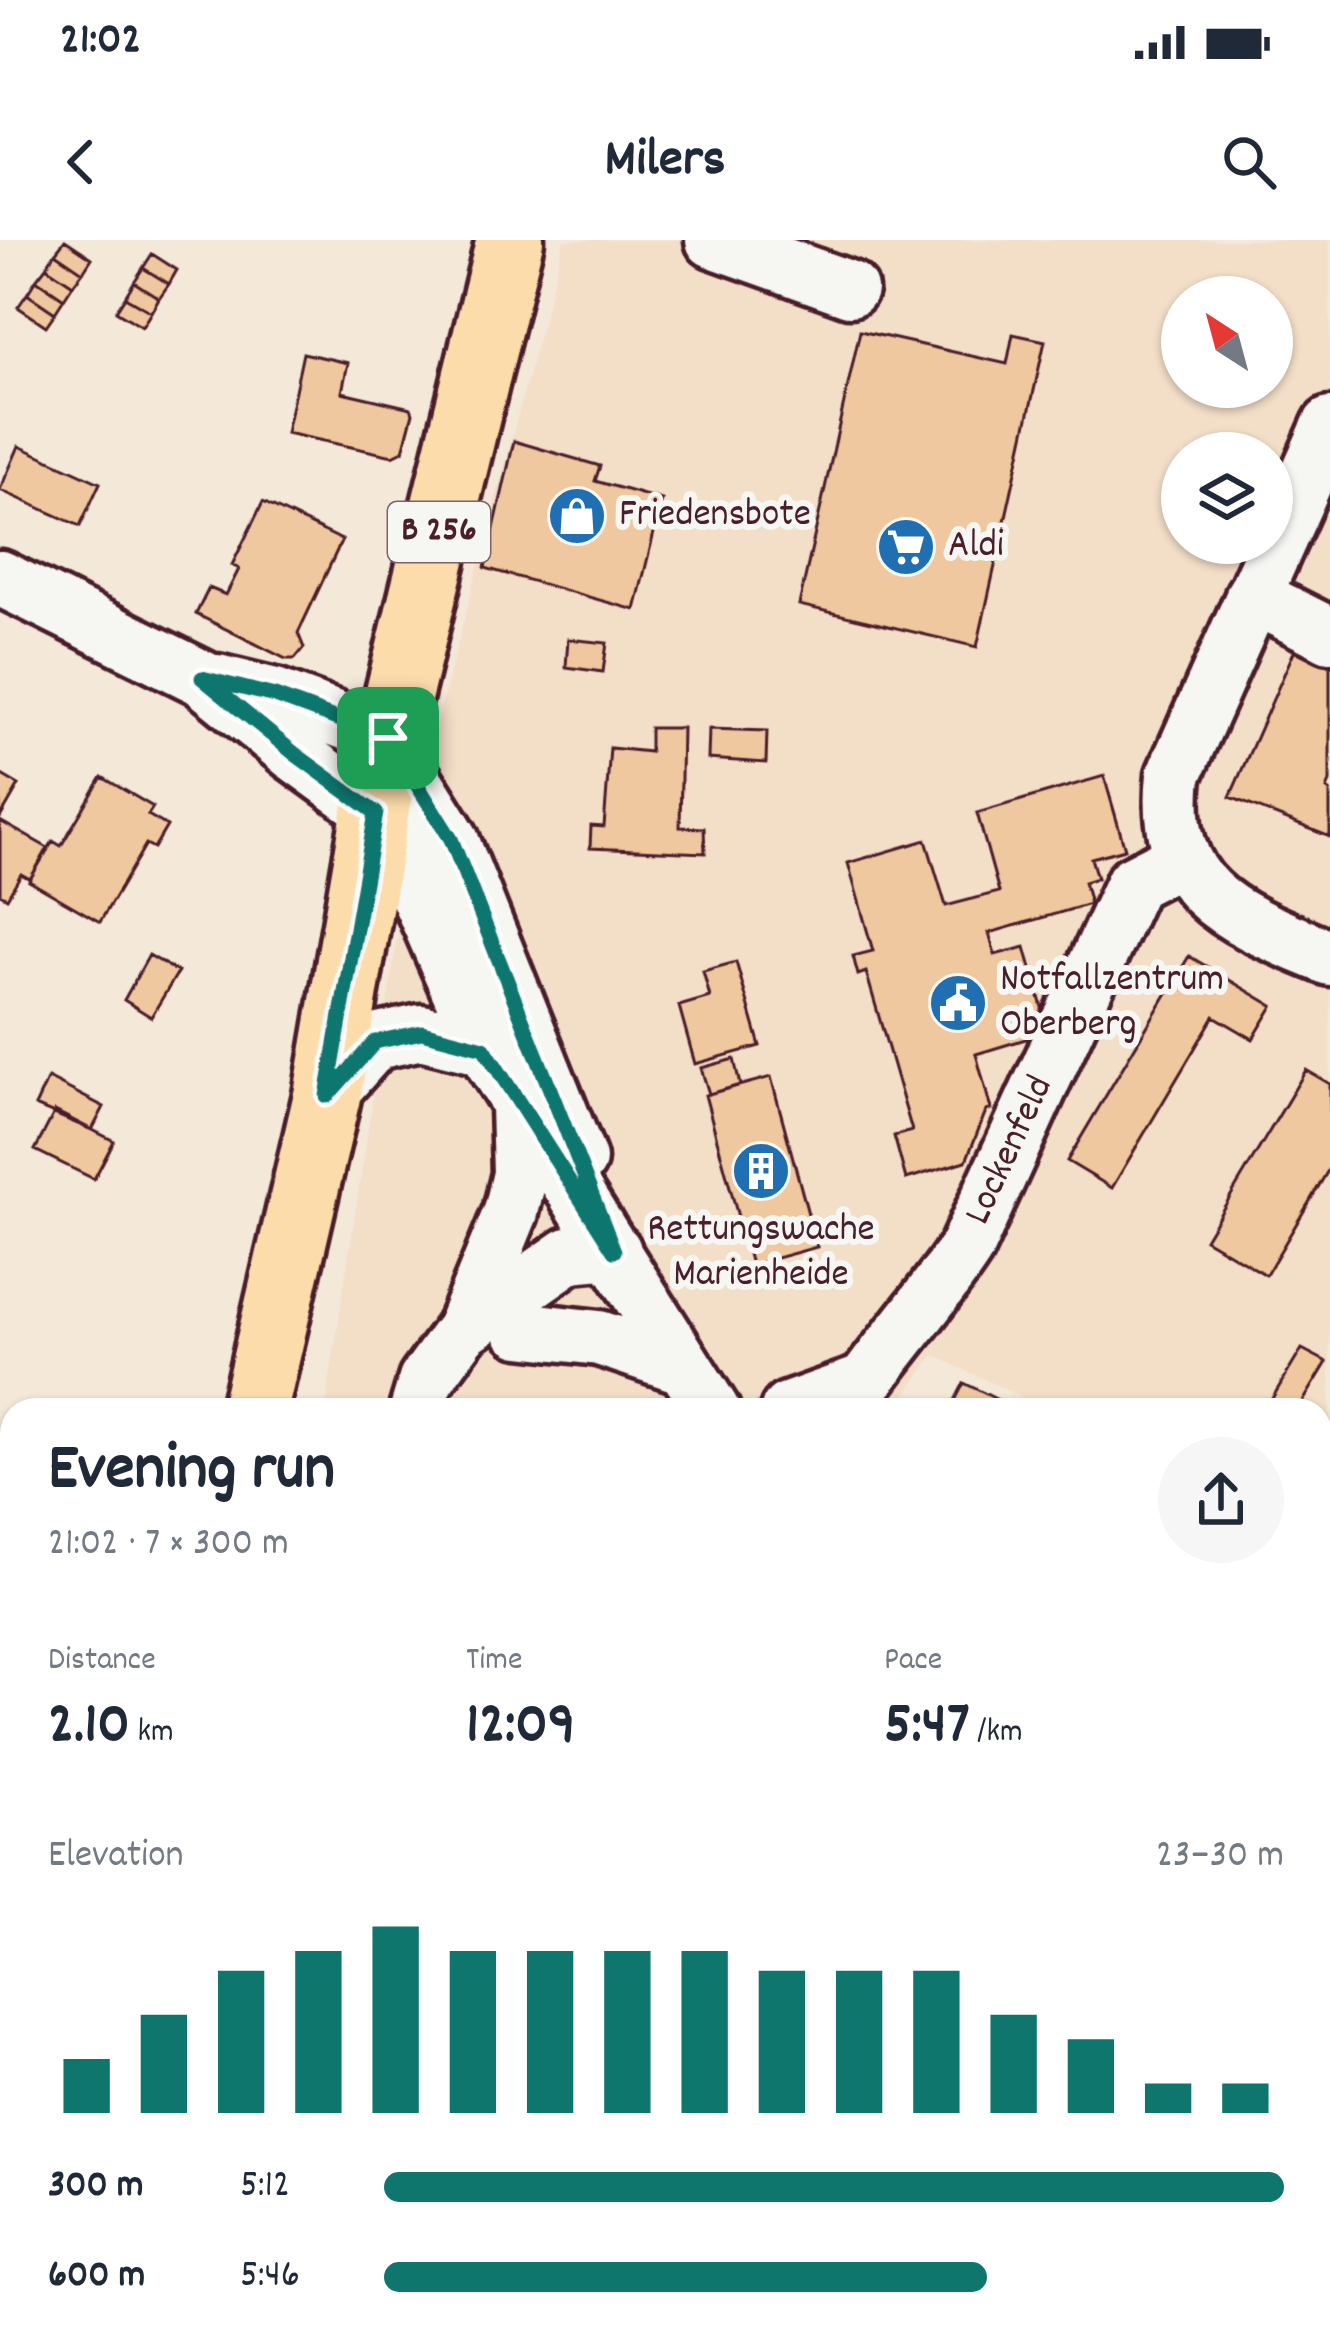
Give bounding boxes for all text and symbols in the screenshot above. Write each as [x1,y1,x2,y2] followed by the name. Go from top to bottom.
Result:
[60,10,141,74] text: 21:02
[605,124,725,201] text: Milers
[48,129,114,195] icon: back
[1216,129,1282,195] icon: search
[1161,276,1293,408] north arrow
[1161,276,1293,564] map controls
[1161,432,1293,564] button: layers
[546,485,608,547] shop icon: Friedensbote
[619,489,811,544] place label: Friedensbote
[388,502,490,562] road number: B 256
[875,516,937,578] supermarket icon: Aldi
[948,520,1004,575] place label: Aldi
[337,687,439,789] pin
[355,705,421,771] icon: arrive
[1000,954,1224,1054] place label: Notfallzentrum Oberberg
[927,972,989,1034] public building icon: Notfallzentrum Oberberg
[953,1067,1069,1235] street label: Lockenfeld
[730,1140,792,1202] building icon: Rettungswache Marienheide
[647,1204,875,1304] place label: Rettungswache Marienheide
[48,1426,335,1520] text: Evening run
[1158,1437,1284,1563] button: share
[48,1518,289,1573] text: 21:02 · 7 × 300 m
[48,1638,156,1685] text: Distance
[466,1638,522,1685] text: Time
[884,1638,942,1685] text: Pace
[48,1685,130,1771] text: 2.10
[466,1685,576,1771] text: 12:09
[884,1685,970,1771] text: 5:47
[130,1710,174,1757] text: km
[970,1710,1023,1757] text: /km
[48,1830,184,1885] text: Elevation
[1156,1830,1284,1885] text: 23–30 m
[48,2160,144,2215] text: 300 m
[240,2160,290,2215] text: 5:12
[48,2250,145,2305] text: 600 m
[240,2250,300,2305] text: 5:46

